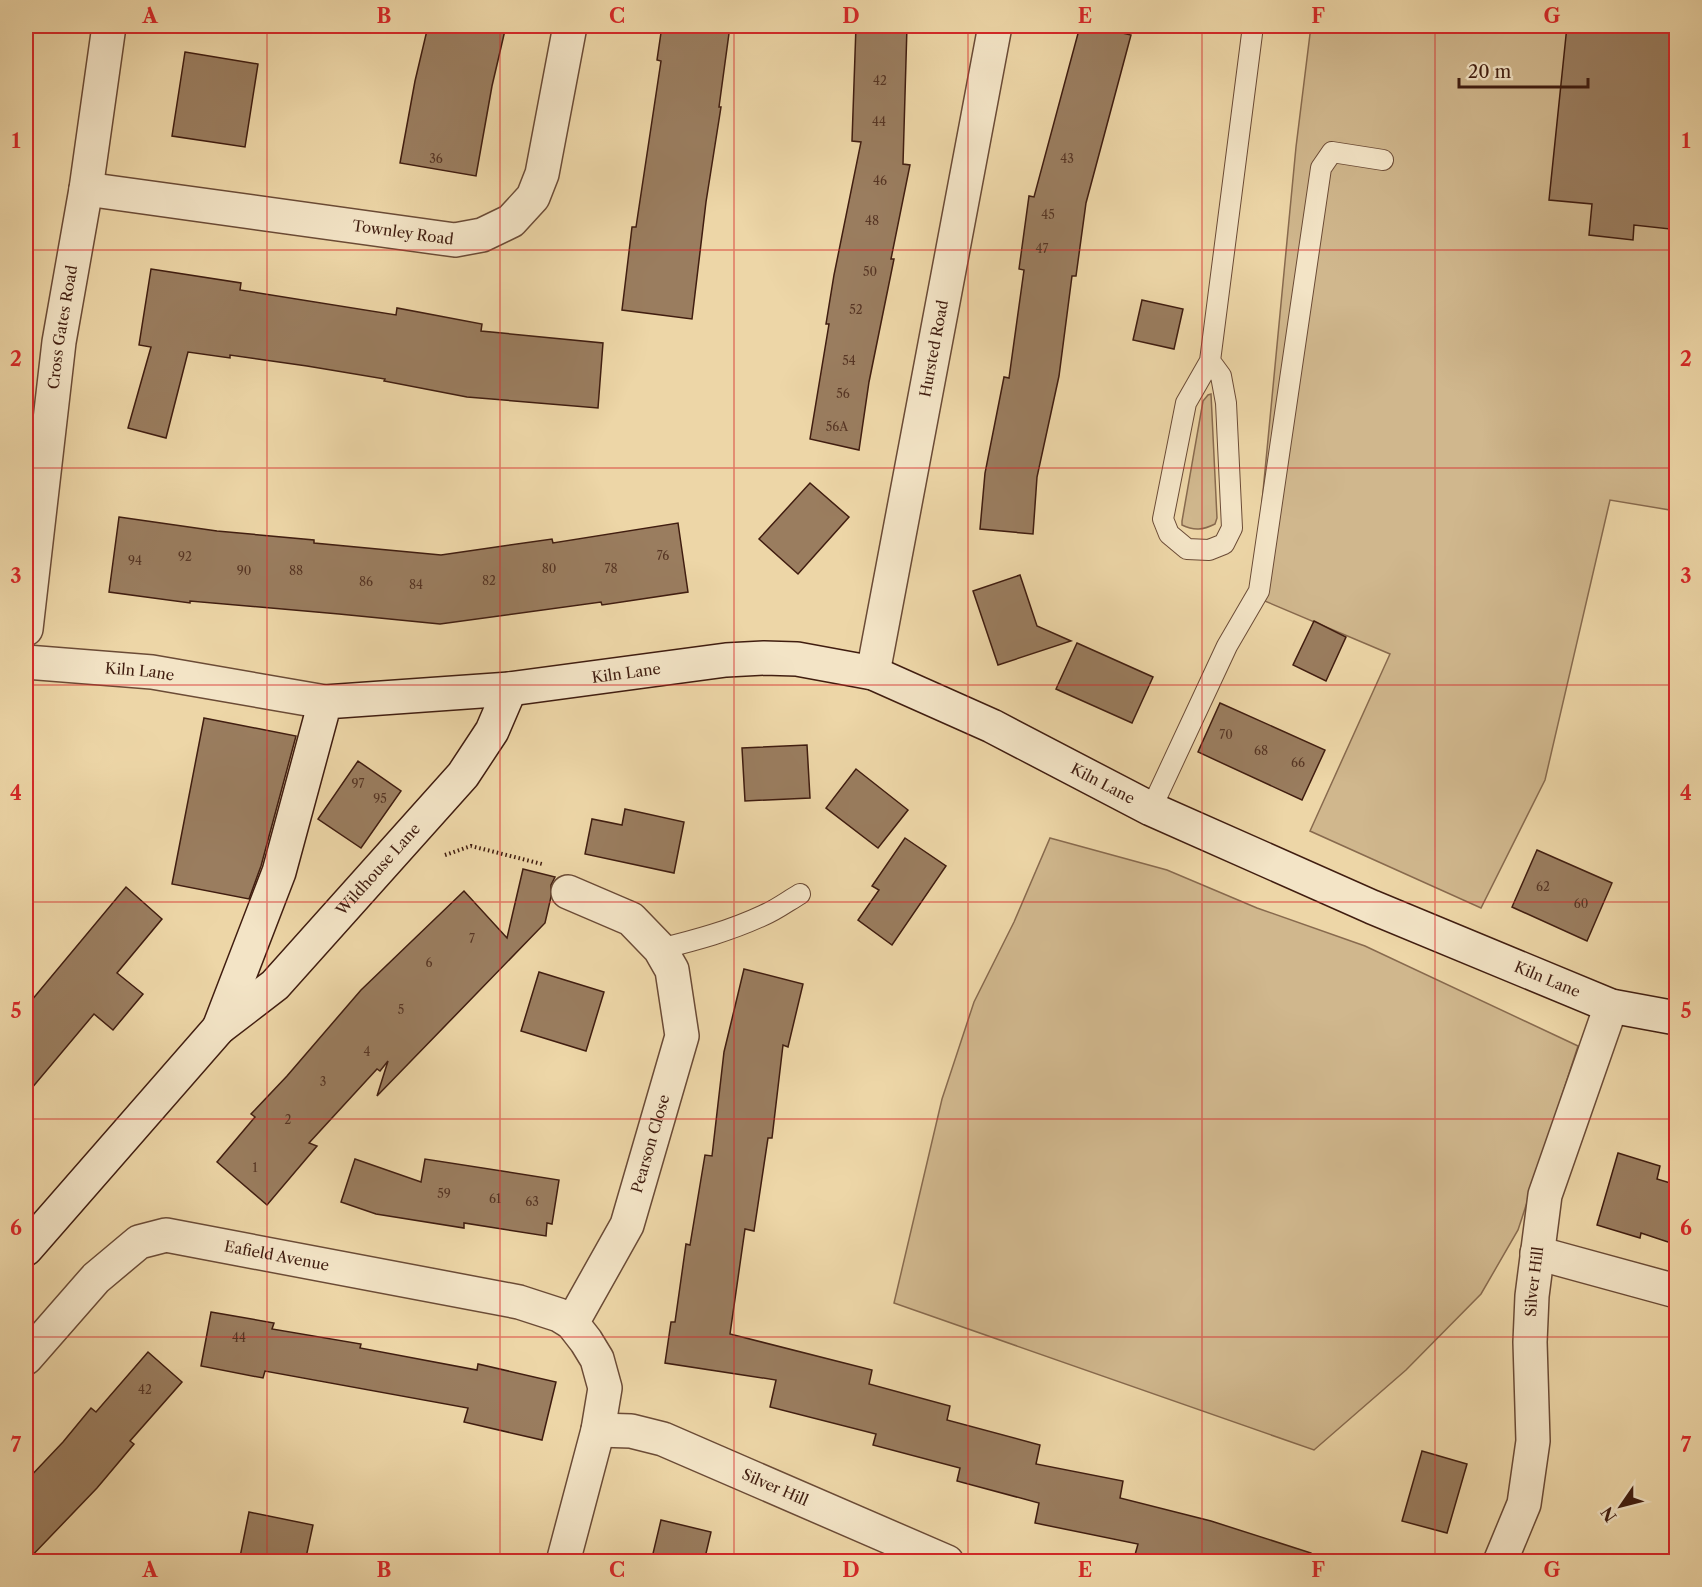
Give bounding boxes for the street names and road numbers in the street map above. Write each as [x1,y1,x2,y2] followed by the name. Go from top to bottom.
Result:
[351,216,455,249] street label: Townley Road
[44,264,81,390] street label: Cross Gates Road
[915,298,952,399] street label: Hursted Road
[104,658,176,685] street label: Kiln Lane
[590,659,662,687] street label: Kiln Lane
[1068,759,1138,808] street label: Kiln Lane
[331,819,424,920] street label: Wildhouse Lane
[1512,957,1583,1001] street label: Kiln Lane
[627,1092,673,1195] street label: Pearson Close
[223,1236,331,1275] street label: Eafield Avenue
[1521,1245,1547,1317] street label: Silver Hill
[739,1464,812,1510] street label: Silver Hill

